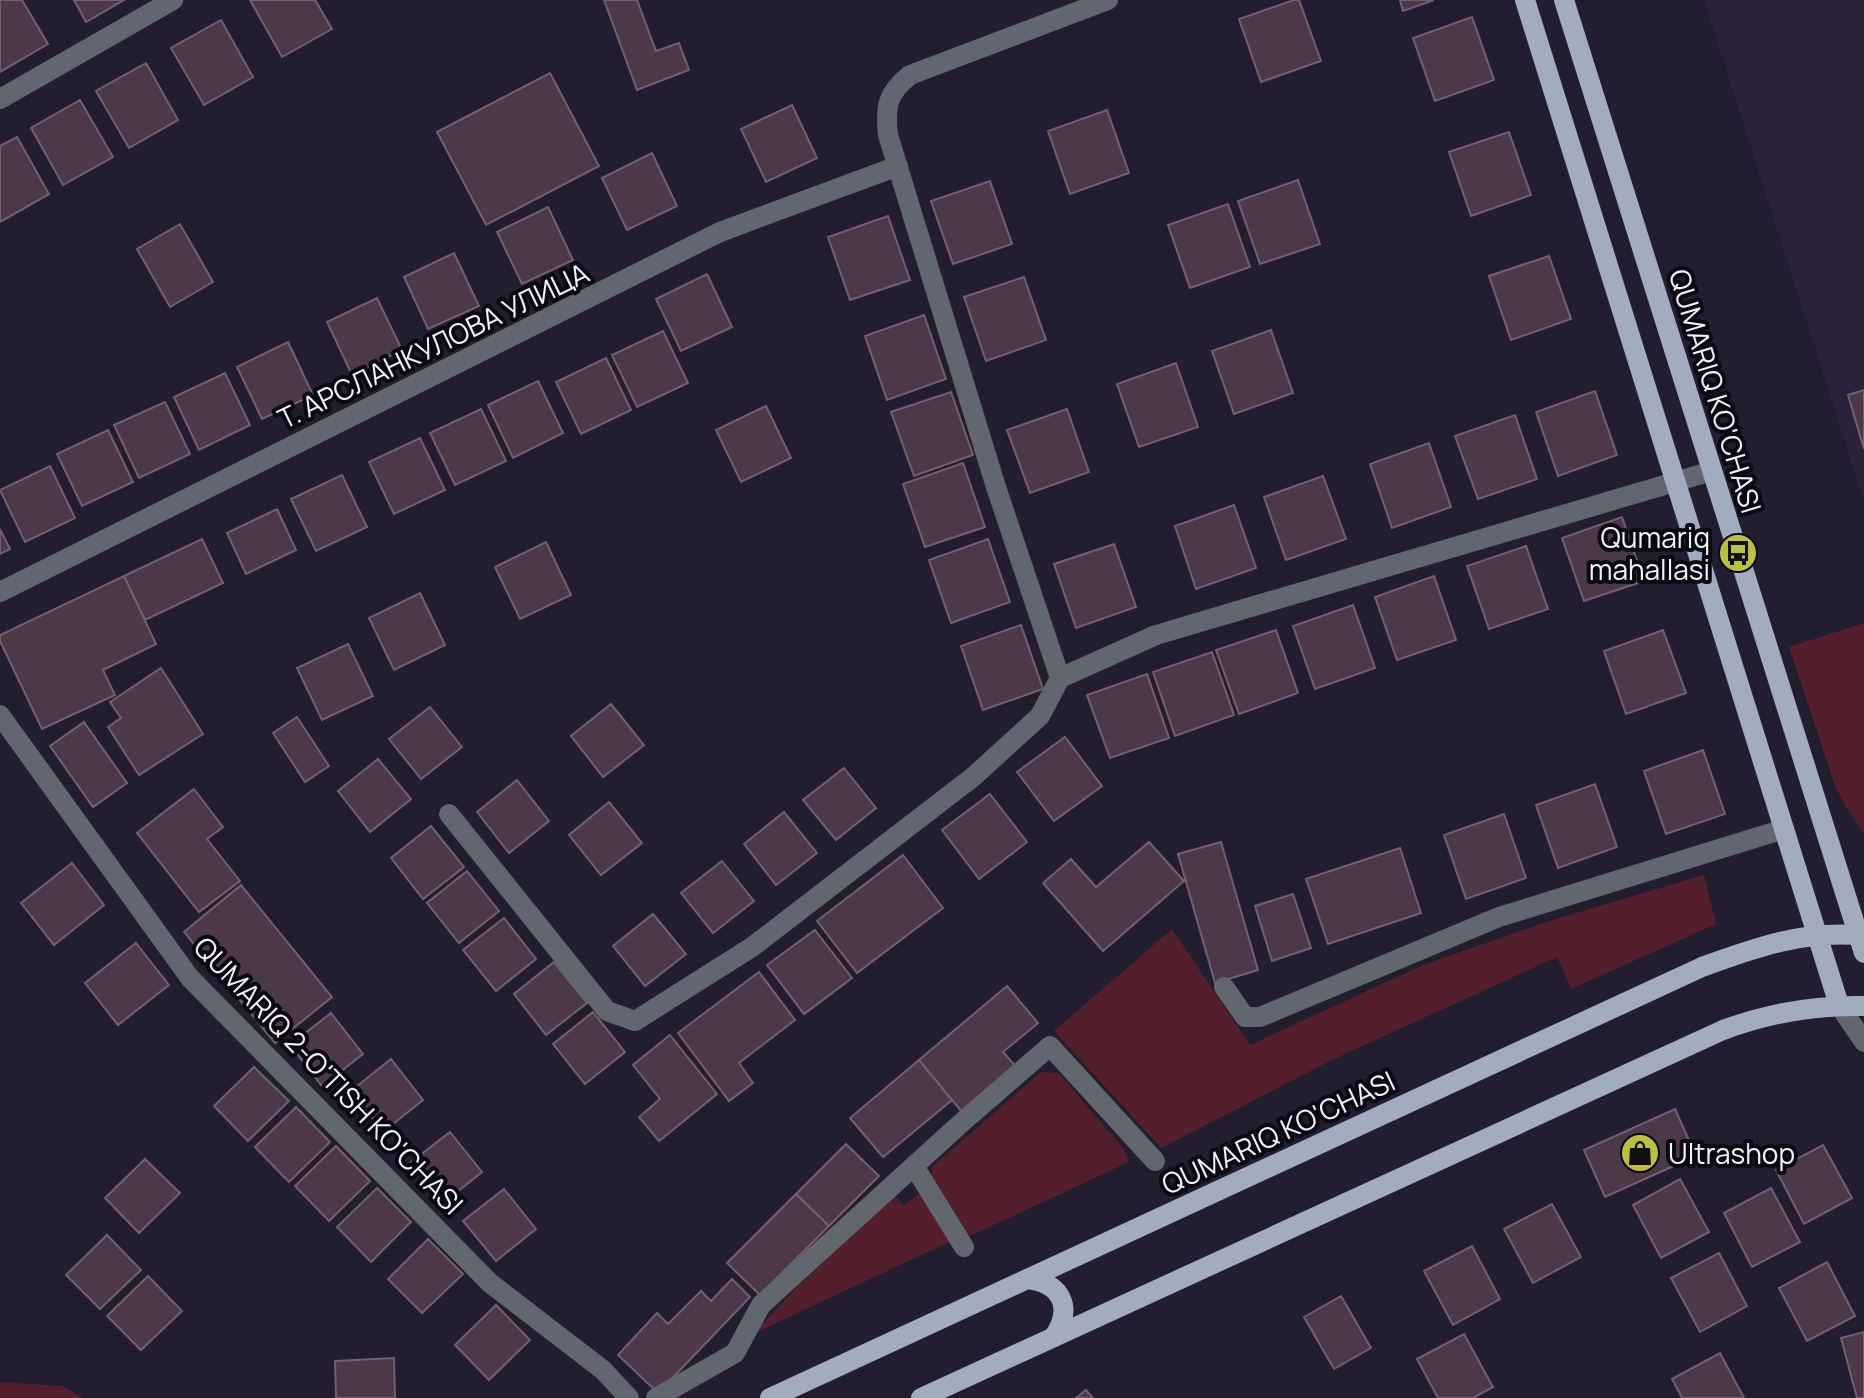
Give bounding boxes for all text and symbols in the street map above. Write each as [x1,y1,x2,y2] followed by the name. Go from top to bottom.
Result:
[271,253,595,437] street label: Т. АРСЛАНКУЛОВА УЛИЦА
[1661,264,1771,518] street label: QUMARIQ KO'CHASI
[1589,518,1710,588] place label: Qumariq mahallasi
[1717,532,1759,574] bus stop icon: Qumariq mahallasi
[186,928,472,1222] street label: QUMARIQ 2-O'TISH KO'CHASI
[1155,1061,1401,1203] street label: QUMARIQ KO'CHASI
[1619,1132,1661,1174] shop icon: Ultrashop
[1668,1134,1795,1172] place label: Ultrashop

